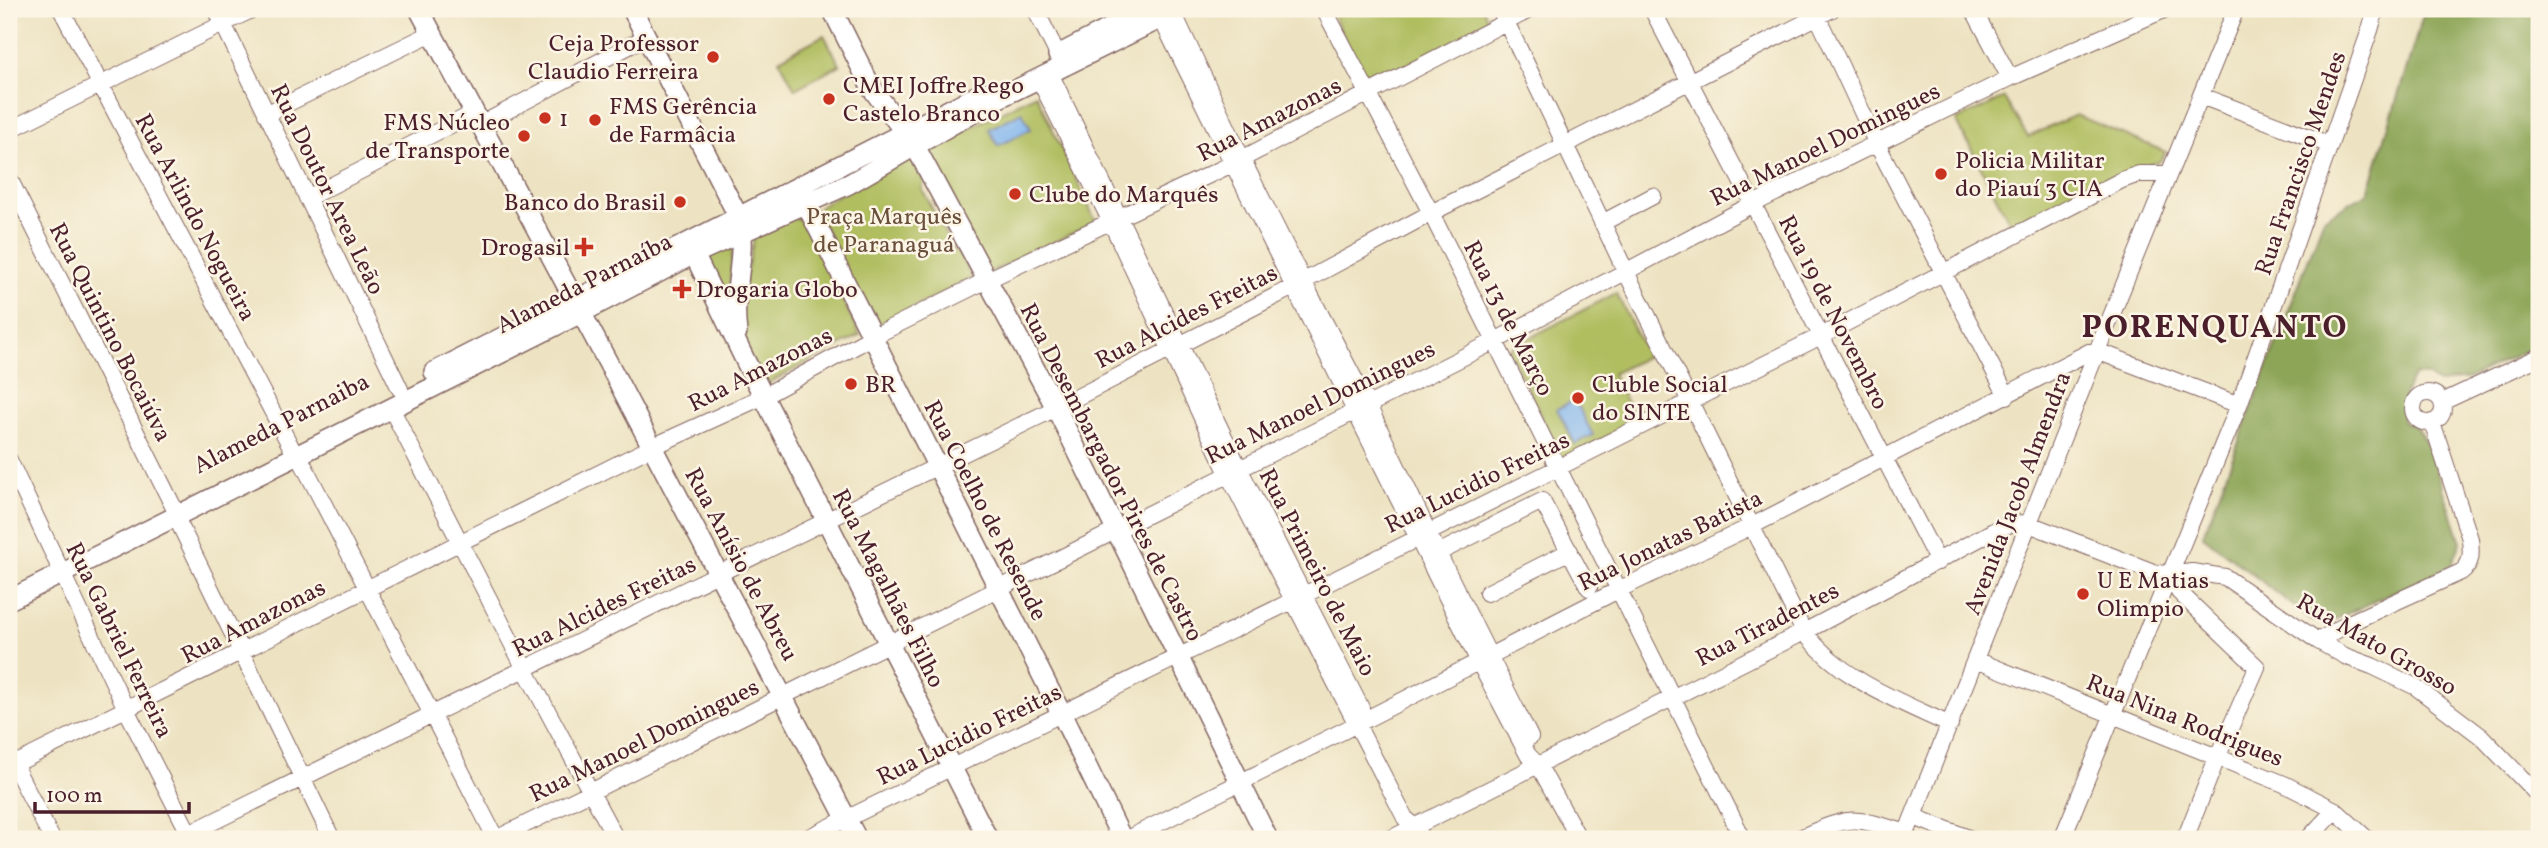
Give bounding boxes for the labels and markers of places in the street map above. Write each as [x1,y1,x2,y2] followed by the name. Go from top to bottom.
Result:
[528,28,699,90] place label: Ceja Professor Claudio Ferreira
[705,49,721,65] marker: Ceja Professor Claudio Ferreira
[843,70,1024,132] place label: CMEI Joffre Rego Castelo Branco
[609,91,757,153] place label: FMS Gerência de Farmâcia
[821,91,837,107] marker: CMEI Joffre Rego Castelo Branco
[559,103,568,137] place label: 1
[365,107,510,169] place label: FMS Núcleo de Transporte
[537,110,553,126] marker: 1
[587,112,603,128] marker: FMS Gerência de Farmâcia
[516,128,532,144] marker: FMS Núcleo de Transporte
[1955,145,2105,207] place label: Policia Militar do Piauí 3 CIA
[1933,166,1949,182] marker: Policia Militar do Piauí 3 CIA
[1029,179,1218,213] place label: Clube do Marquês
[1007,186,1023,202] marker: Clube do Marquês
[504,187,666,221] place label: Banco do Brasil
[672,194,688,210] marker: Banco do Brasil
[481,232,570,266] place label: Drogasil
[576,239,592,255] marker: Drogasil
[696,274,858,308] place label: Drogaria Globo
[674,281,690,297] marker: Drogaria Globo
[865,369,896,403] place label: BR
[1592,369,1728,431] place label: Cluble Social do SINTE
[843,376,859,392] marker: BR
[1570,390,1586,406] marker: Cluble Social do SINTE
[2097,565,2209,627] place label: U E Matias Olimpio
[2075,586,2091,602] marker: U E Matias Olimpio

